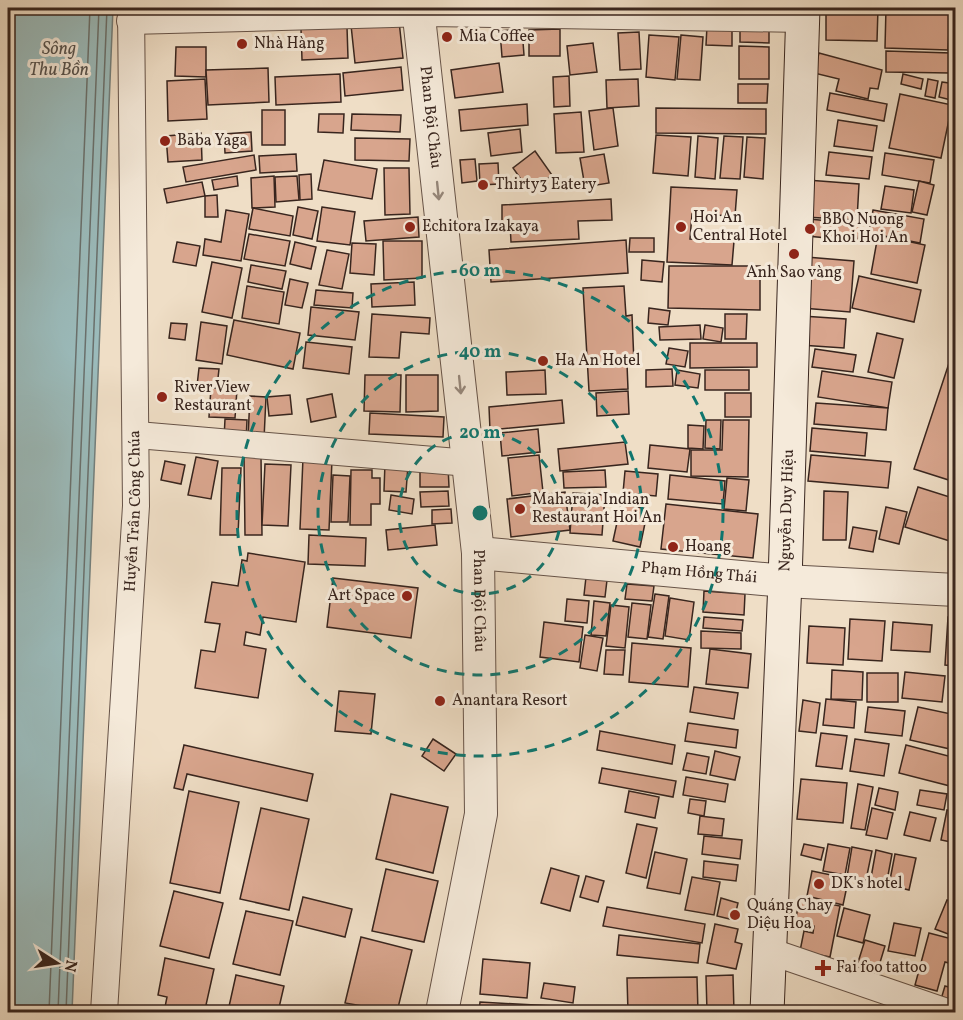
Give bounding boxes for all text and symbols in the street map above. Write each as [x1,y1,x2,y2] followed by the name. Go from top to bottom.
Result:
[459,26,535,48] place label: Mia Coffee
[440,30,454,44] marker: Mia Coffee
[254,33,324,55] place label: Nhà Hàng
[29,37,89,83] water label: Sông Thu Bồn
[235,37,249,51] marker: Nhà Hàng
[413,65,447,170] street label: Phan Bội Châu
[177,130,248,152] place label: Baba Yaga
[158,134,172,148] marker: Baba Yaga
[495,174,597,196] place label: Thirty3 Eatery
[476,178,490,192] marker: Thirty3 Eatery
[433,180,444,200] one-way arrow
[693,207,787,247] place label: Hoi An Central Hotel
[822,209,908,249] place label: BBQ Nuong Khoi Hoi An
[422,216,539,238] place label: Echitora Izakaya
[403,220,417,234] marker: Echitora Izakaya
[674,220,688,234] marker: Hoi An Central Hotel
[803,222,817,236] marker: BBQ Nuong Khoi Hoi An
[787,247,801,261] marker: Anh Sao vàng
[459,259,501,284] text: 60 m
[746,262,842,284] place label: Anh Sao vàng
[459,340,501,365] text: 40 m
[555,350,641,372] place label: Ha An Hotel
[536,354,550,368] marker: Ha An Hotel
[455,374,466,394] one-way arrow
[174,377,252,417] place label: River View Restaurant
[155,390,169,404] marker: River View Restaurant
[459,421,501,446] text: 20 m
[120,430,147,593] street label: Huyền Trân Công Chúa
[774,449,800,572] street label: Nguyễn Duy Hiệu
[532,489,662,529] place label: Maharaja Indian Restaurant Hoi An
[513,502,527,516] marker: Maharaja Indian Restaurant Hoi An
[470,503,490,523] centre of rings
[685,536,731,558] place label: Hoang
[666,540,680,554] marker: Hoang
[467,549,490,652] street label: Phan Bội Châu
[640,557,758,589] street label: Phạm Hồng Thái
[328,585,395,607] place label: Art Space
[400,589,414,603] marker: Art Space
[452,690,568,712] place label: Anantara Resort
[433,694,447,708] marker: Anantara Resort
[831,873,903,895] place label: DK's hotel
[812,877,826,891] marker: DK's hotel
[747,895,833,935] place label: Quáng Chay Diệu Hoa
[728,908,742,922] marker: Quáng Chay Diệu Hoa
[27,933,87,993] north arrow
[836,957,927,979] place label: Fai foo tattoo
[58,958,82,974] text: N
[814,959,832,977] marker: Fai foo tattoo

